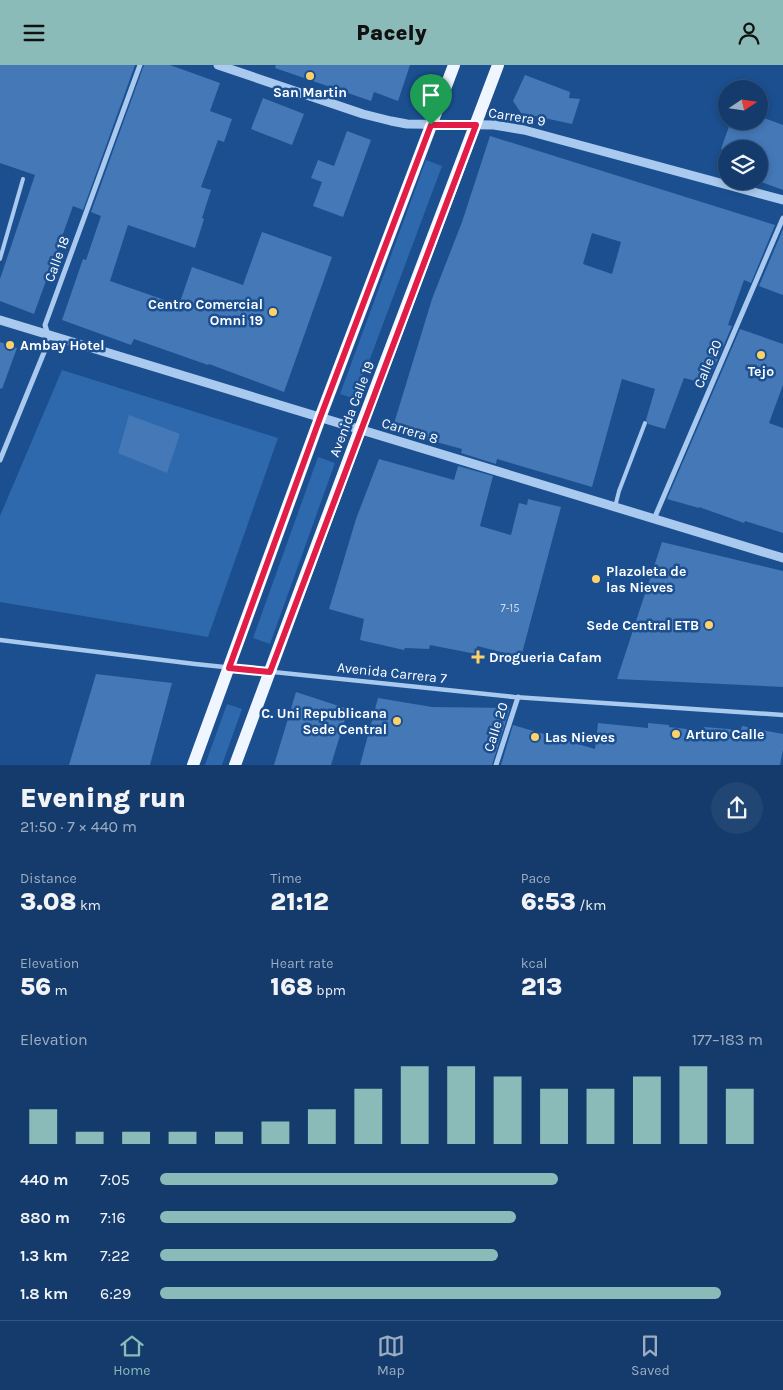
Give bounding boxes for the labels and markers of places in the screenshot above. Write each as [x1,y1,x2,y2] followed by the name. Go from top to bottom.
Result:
[304,70,316,82] marker: San Martin
[410,74,452,125] pin
[273,84,347,101] place label: San Martin
[148,296,263,329] place label: Centro Comercial Omni 19
[267,306,279,318] marker: Centro Comercial Omni 19
[20,337,104,354] place label: Ambay Hotel
[4,339,16,351] marker: Ambay Hotel
[755,349,767,361] marker: Tejo
[748,363,774,380] place label: Tejo
[606,563,686,596] place label: Plazoleta de las Nieves
[590,573,602,585] marker: Plazoleta de las Nieves
[586,617,699,634] place label: Sede Central ETB
[703,619,715,631] marker: Sede Central ETB
[489,649,602,666] place label: Drogueria Cafam
[471,650,485,664] marker: Drogueria Cafam
[261,705,387,738] place label: C. Uni Republicana Sede Central
[391,715,403,727] marker: C. Uni Republicana Sede Central
[686,726,765,743] place label: Arturo Calle
[670,728,682,740] marker: Arturo Calle
[545,729,615,746] place label: Las Nieves
[529,731,541,743] marker: Las Nieves

